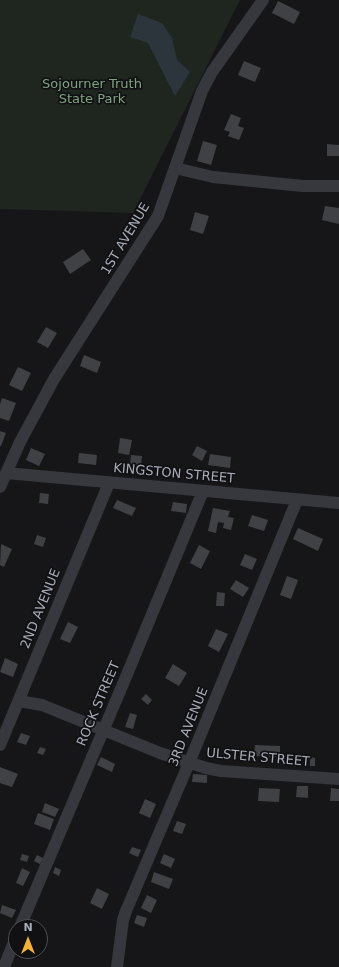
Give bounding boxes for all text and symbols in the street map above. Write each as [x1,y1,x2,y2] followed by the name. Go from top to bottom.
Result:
[42,77,142,108] park label: Sojourner Truth State Park
[98,200,154,278] street label: 1ST AVENUE
[113,461,235,487] street label: KINGSTON STREET
[18,567,64,651] street label: 2ND AVENUE
[74,659,124,749] street label: ROCK STREET
[166,685,212,769] street label: 3RD AVENUE
[206,746,310,770] street label: ULSTER STREET
[8,919,48,959] north arrow
[23,921,33,934] text: N

